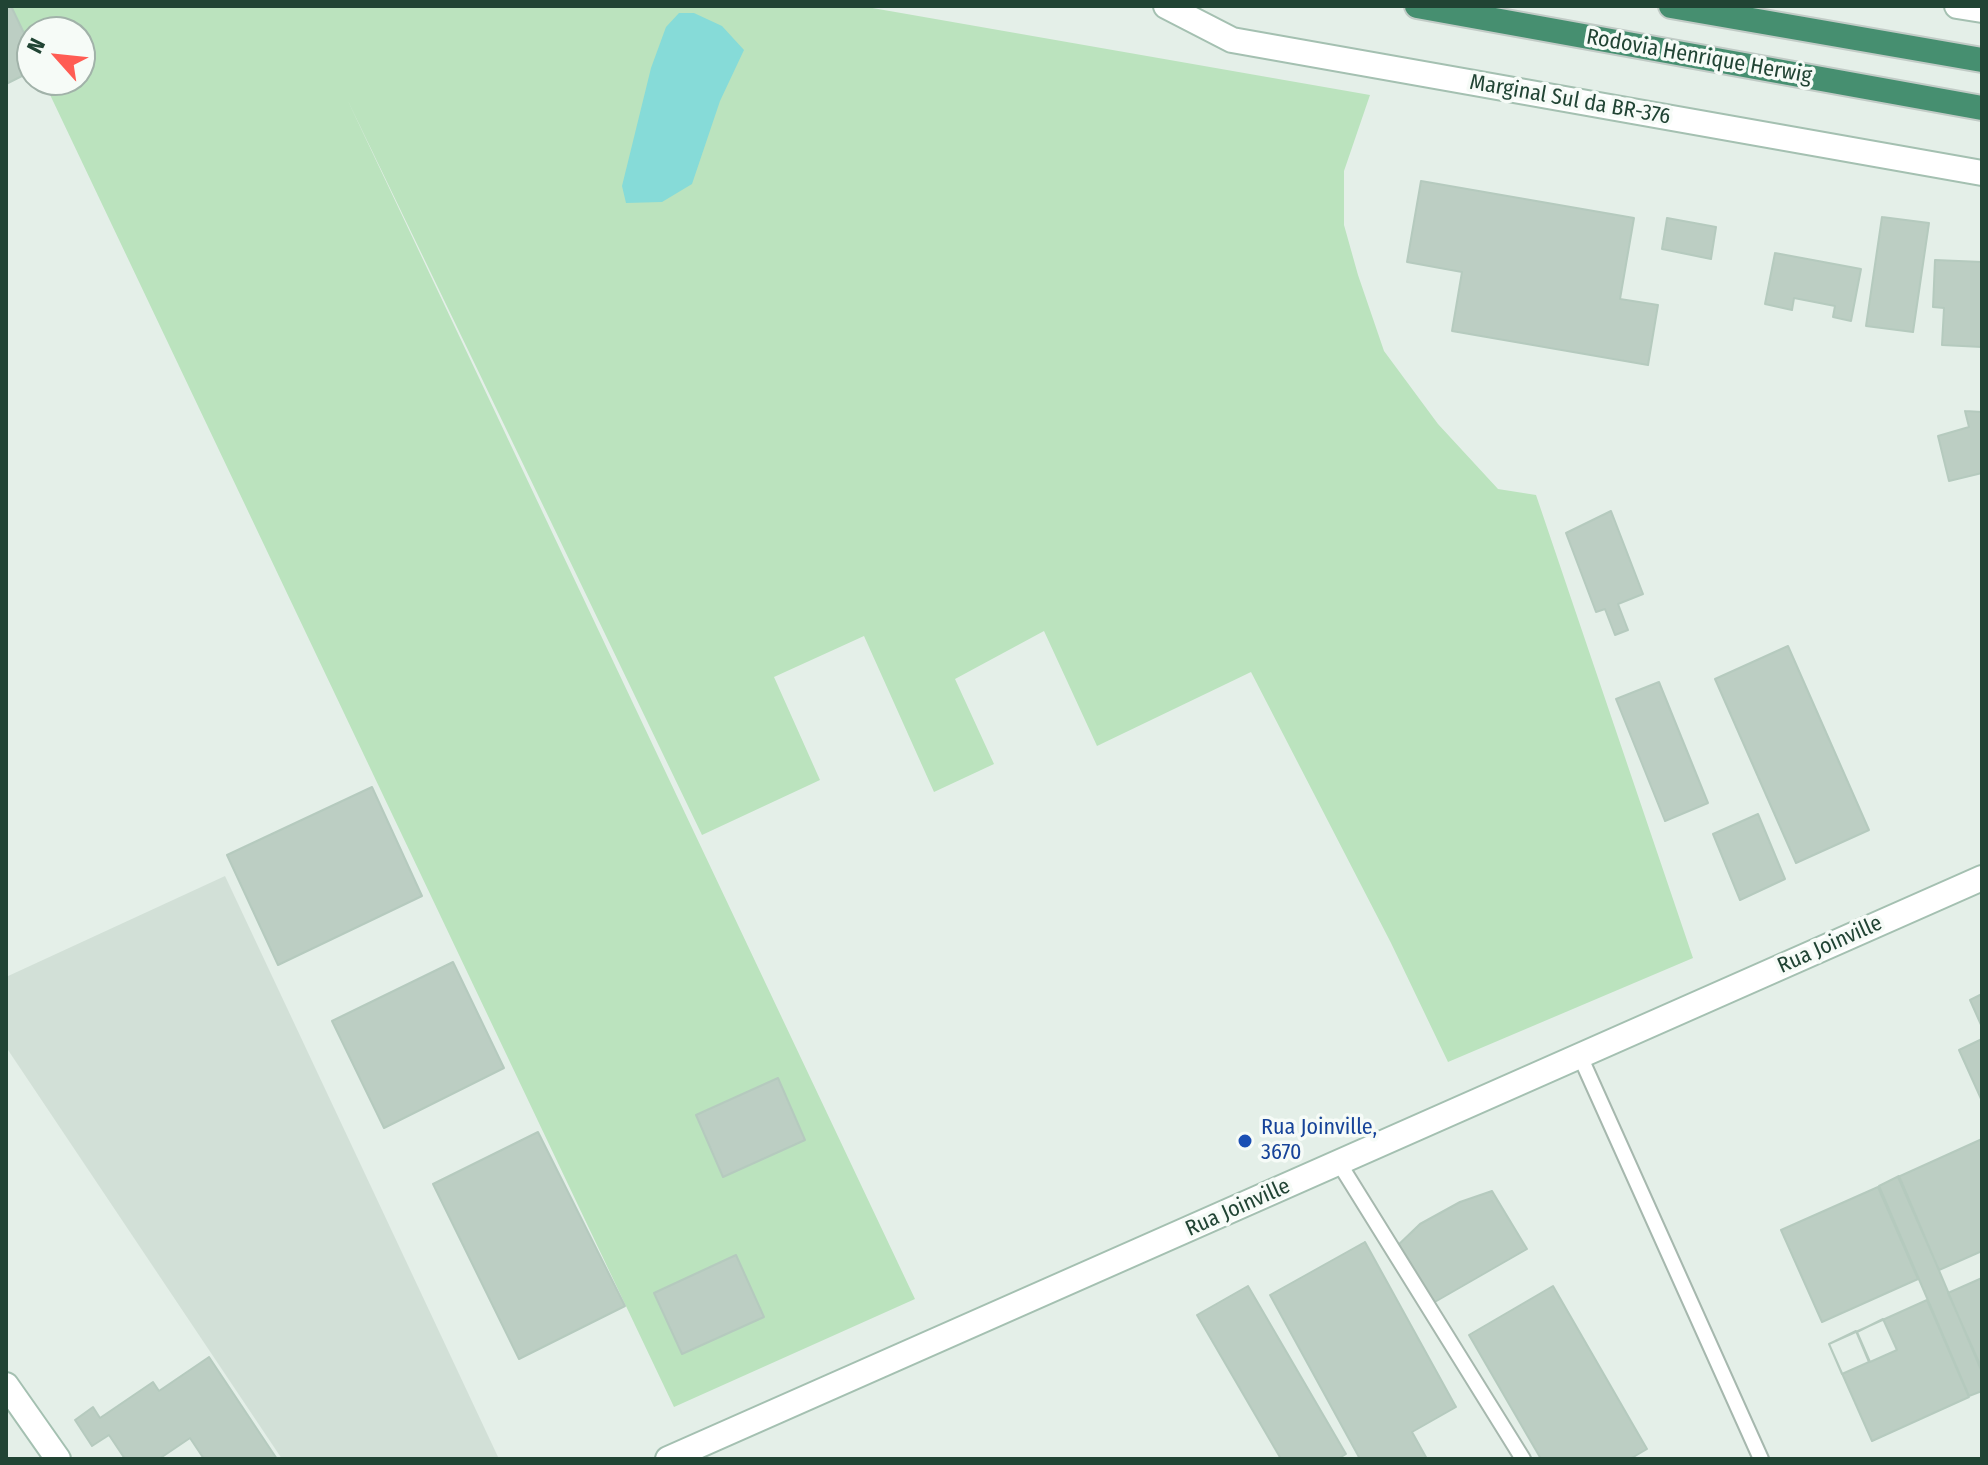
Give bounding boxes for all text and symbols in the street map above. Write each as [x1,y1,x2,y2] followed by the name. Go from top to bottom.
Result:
[16,16,96,96] north arrow
[1584,24,1814,90] street label: Rodovia Henrique Herwig
[21,34,51,58] text: N
[1468,69,1672,131] street label: Marginal Sul da BR-376
[1774,910,1886,980] street label: Rua Joinville
[1261,1115,1377,1166] place label: Rua Joinville, 3670
[1236,1132,1254,1150] marker: Rua Joinville, 3670
[1182,1173,1294,1243] street label: Rua Joinville

